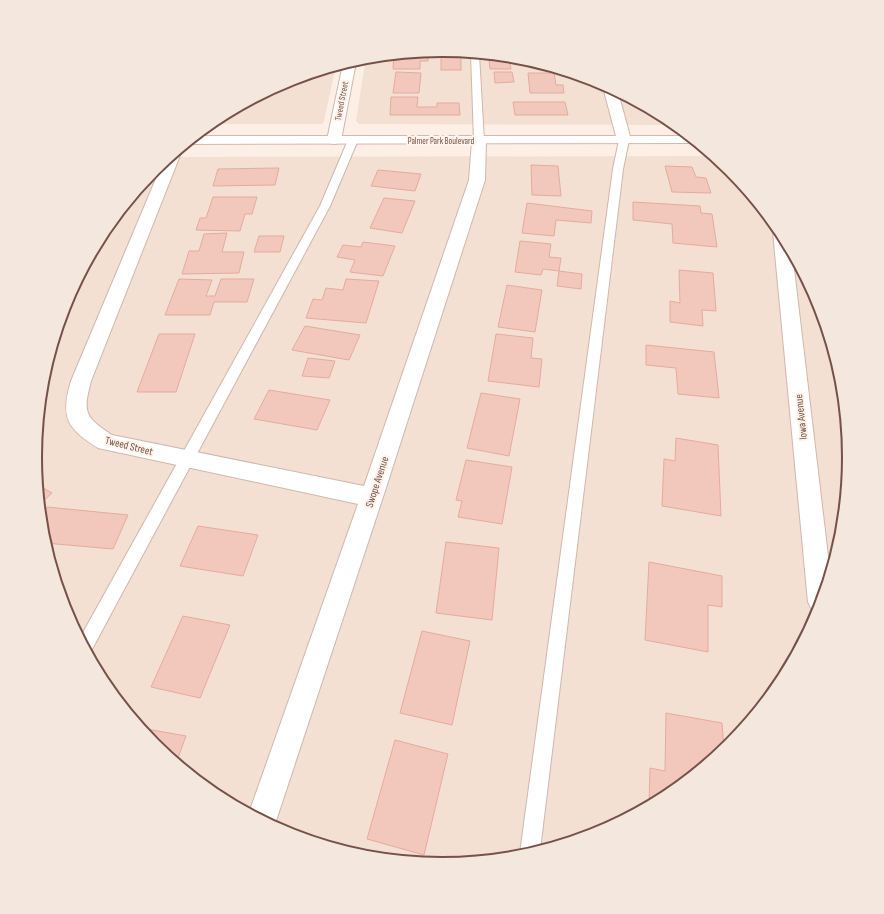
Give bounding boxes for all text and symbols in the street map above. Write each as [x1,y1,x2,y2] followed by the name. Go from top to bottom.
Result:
[333,80,351,122] street label: Tweed Street
[408,136,475,147] street label: Palmer Park Boulevard
[792,394,810,440] street label: Iowa Avenue
[104,434,155,458] street label: Tweed Street
[363,455,391,509] street label: Swope Avenue

